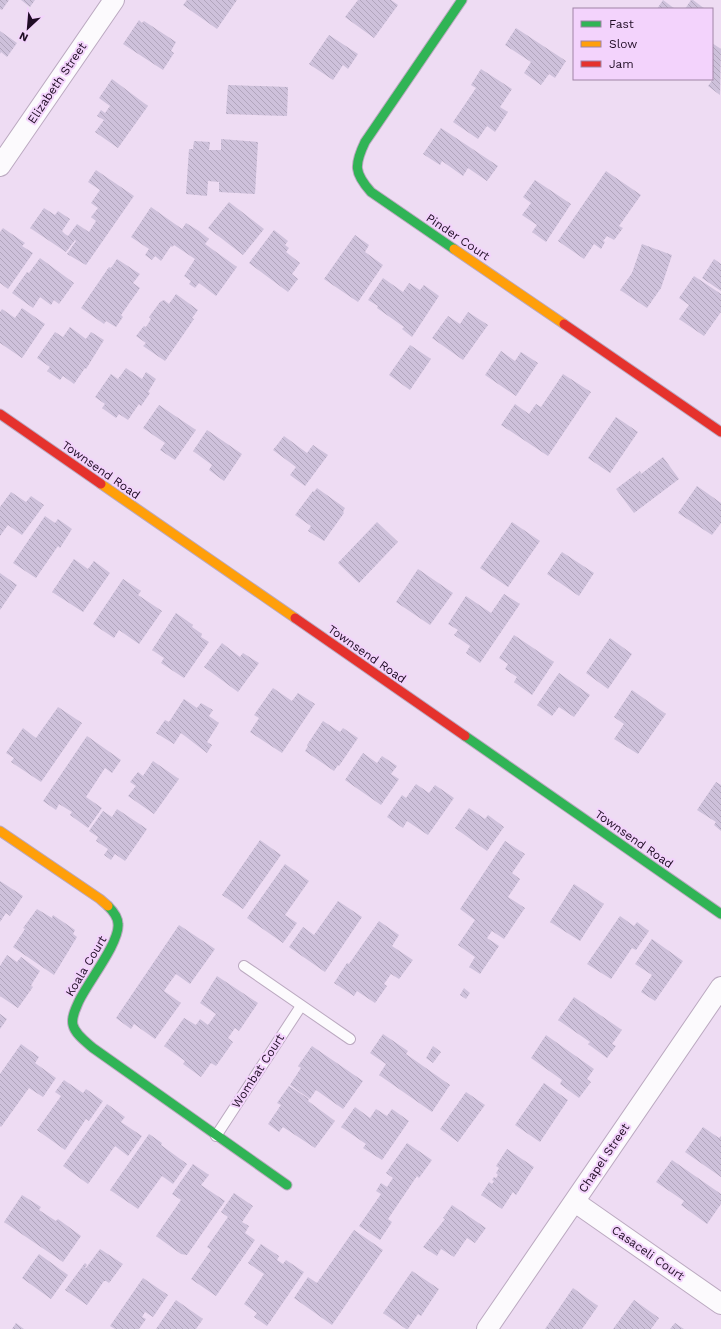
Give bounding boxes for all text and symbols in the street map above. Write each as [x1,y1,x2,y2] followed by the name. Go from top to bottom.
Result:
[8,8,48,48] north arrow
[573,8,713,80] legend
[609,17,634,31] text: Fast
[17,29,30,44] text: N
[609,37,637,51] text: Slow
[25,40,89,126] street label: Elizabeth Street
[609,57,634,71] text: Jam
[424,211,492,263] street label: Pinder Court
[59,438,143,502] street label: Townsend Road
[325,622,409,686] street label: Townsend Road
[592,807,676,871] street label: Townsend Road
[62,933,110,999] street label: Koala Court
[229,1031,287,1111] street label: Wombat Court
[576,1121,632,1195] street label: Chapel Street
[609,1223,687,1283] street label: Casaceli Court

